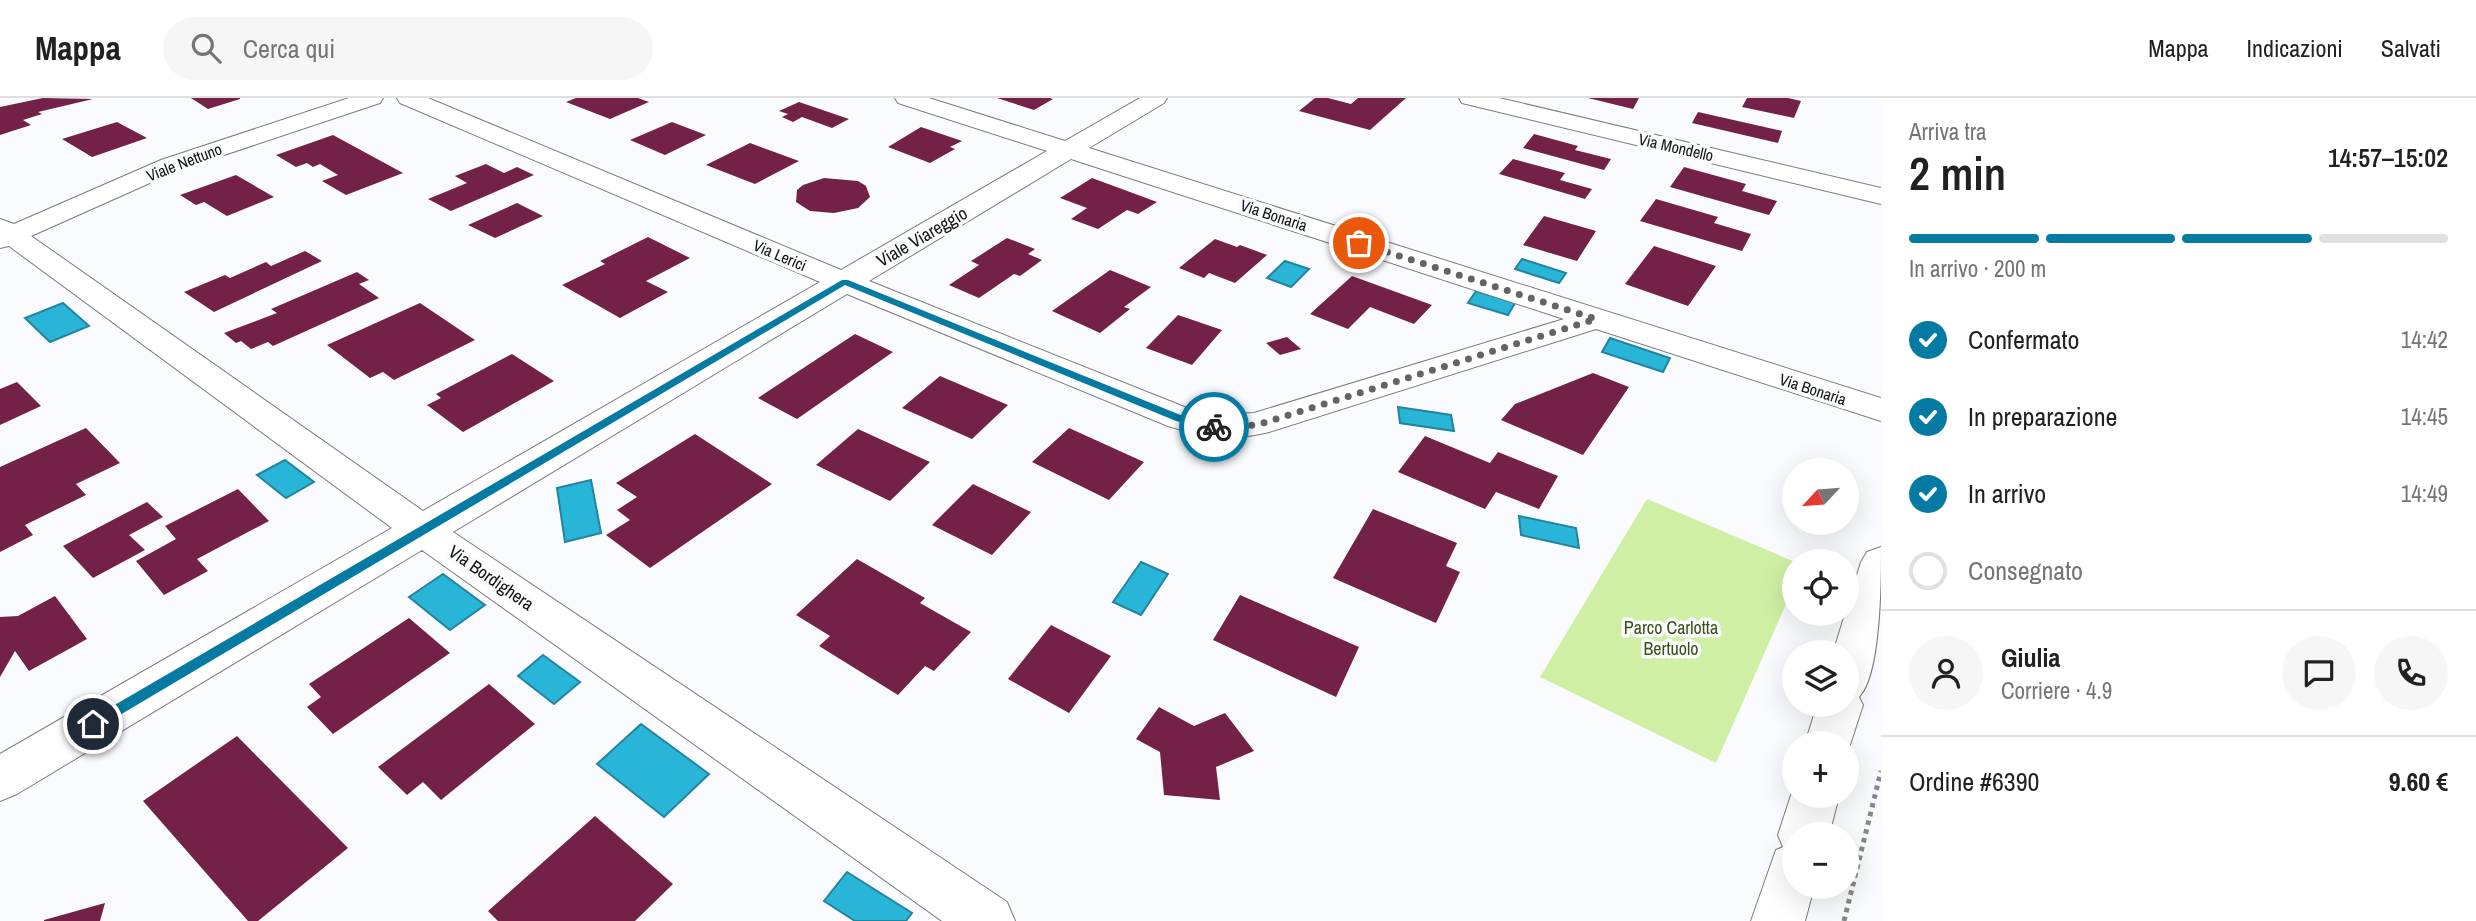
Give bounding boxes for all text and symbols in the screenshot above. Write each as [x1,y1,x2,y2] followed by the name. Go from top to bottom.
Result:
[163,17,653,80] search box
[35,26,121,70] text: Mappa
[187,29,225,67] icon: search
[243,31,335,66] text: Cerca qui
[2148,32,2209,64] text: Mappa
[2247,32,2343,64] text: Indicazioni
[2381,32,2441,64] text: Salvati
[1909,116,1987,147] text: Arriva tra
[1636,128,1716,166] street label: Via Mondello
[143,138,225,186] street label: Viale Nettuno
[2328,140,2448,175] text: 14:57–15:02
[1909,142,2006,204] text: 2 min
[1238,194,1311,236] street label: Via Bonaria
[872,200,972,273] street label: Viale Viareggio
[1329,213,1389,273] pin
[1340,224,1378,262] icon: bag
[750,234,810,276] street label: Via Lerici
[1909,253,2046,284] text: In arrivo · 200 m
[1909,321,1947,359] icon: check
[1968,322,2079,357] text: Confermato
[2401,324,2448,355] text: 14:42
[1777,368,1850,410] street label: Via Bonaria
[1179,392,1249,462] courier
[1909,398,1947,436] icon: check
[1968,399,2117,434] text: In preparazione
[2401,401,2448,432] text: 14:45
[1195,408,1233,446] icon: bike
[1782,458,1858,536] north arrow
[1782,458,1859,899] map controls
[1909,475,1947,513] icon: check
[1968,476,2046,511] text: In arrivo
[2401,478,2448,509] text: 14:49
[444,539,539,616] street label: Via Bordighera
[1782,549,1859,626] button: locate
[1968,553,2083,588] text: Consegnato
[1624,615,1718,661] park label: Parco Carlotta Bertuolo
[1909,636,1983,710] button: person
[2282,636,2356,710] button: chat
[2374,636,2448,710] button: phone
[1782,640,1859,717] button: layers
[2001,640,2060,675] text: Giulia
[2001,675,2112,706] text: Corriere · 4.9
[63,694,123,754] pin
[74,705,112,743] icon: home
[1782,731,1859,808] button: +
[1909,764,2039,799] text: Ordine #6390
[2389,764,2448,799] text: 9.60 €
[1782,822,1859,899] button: −

